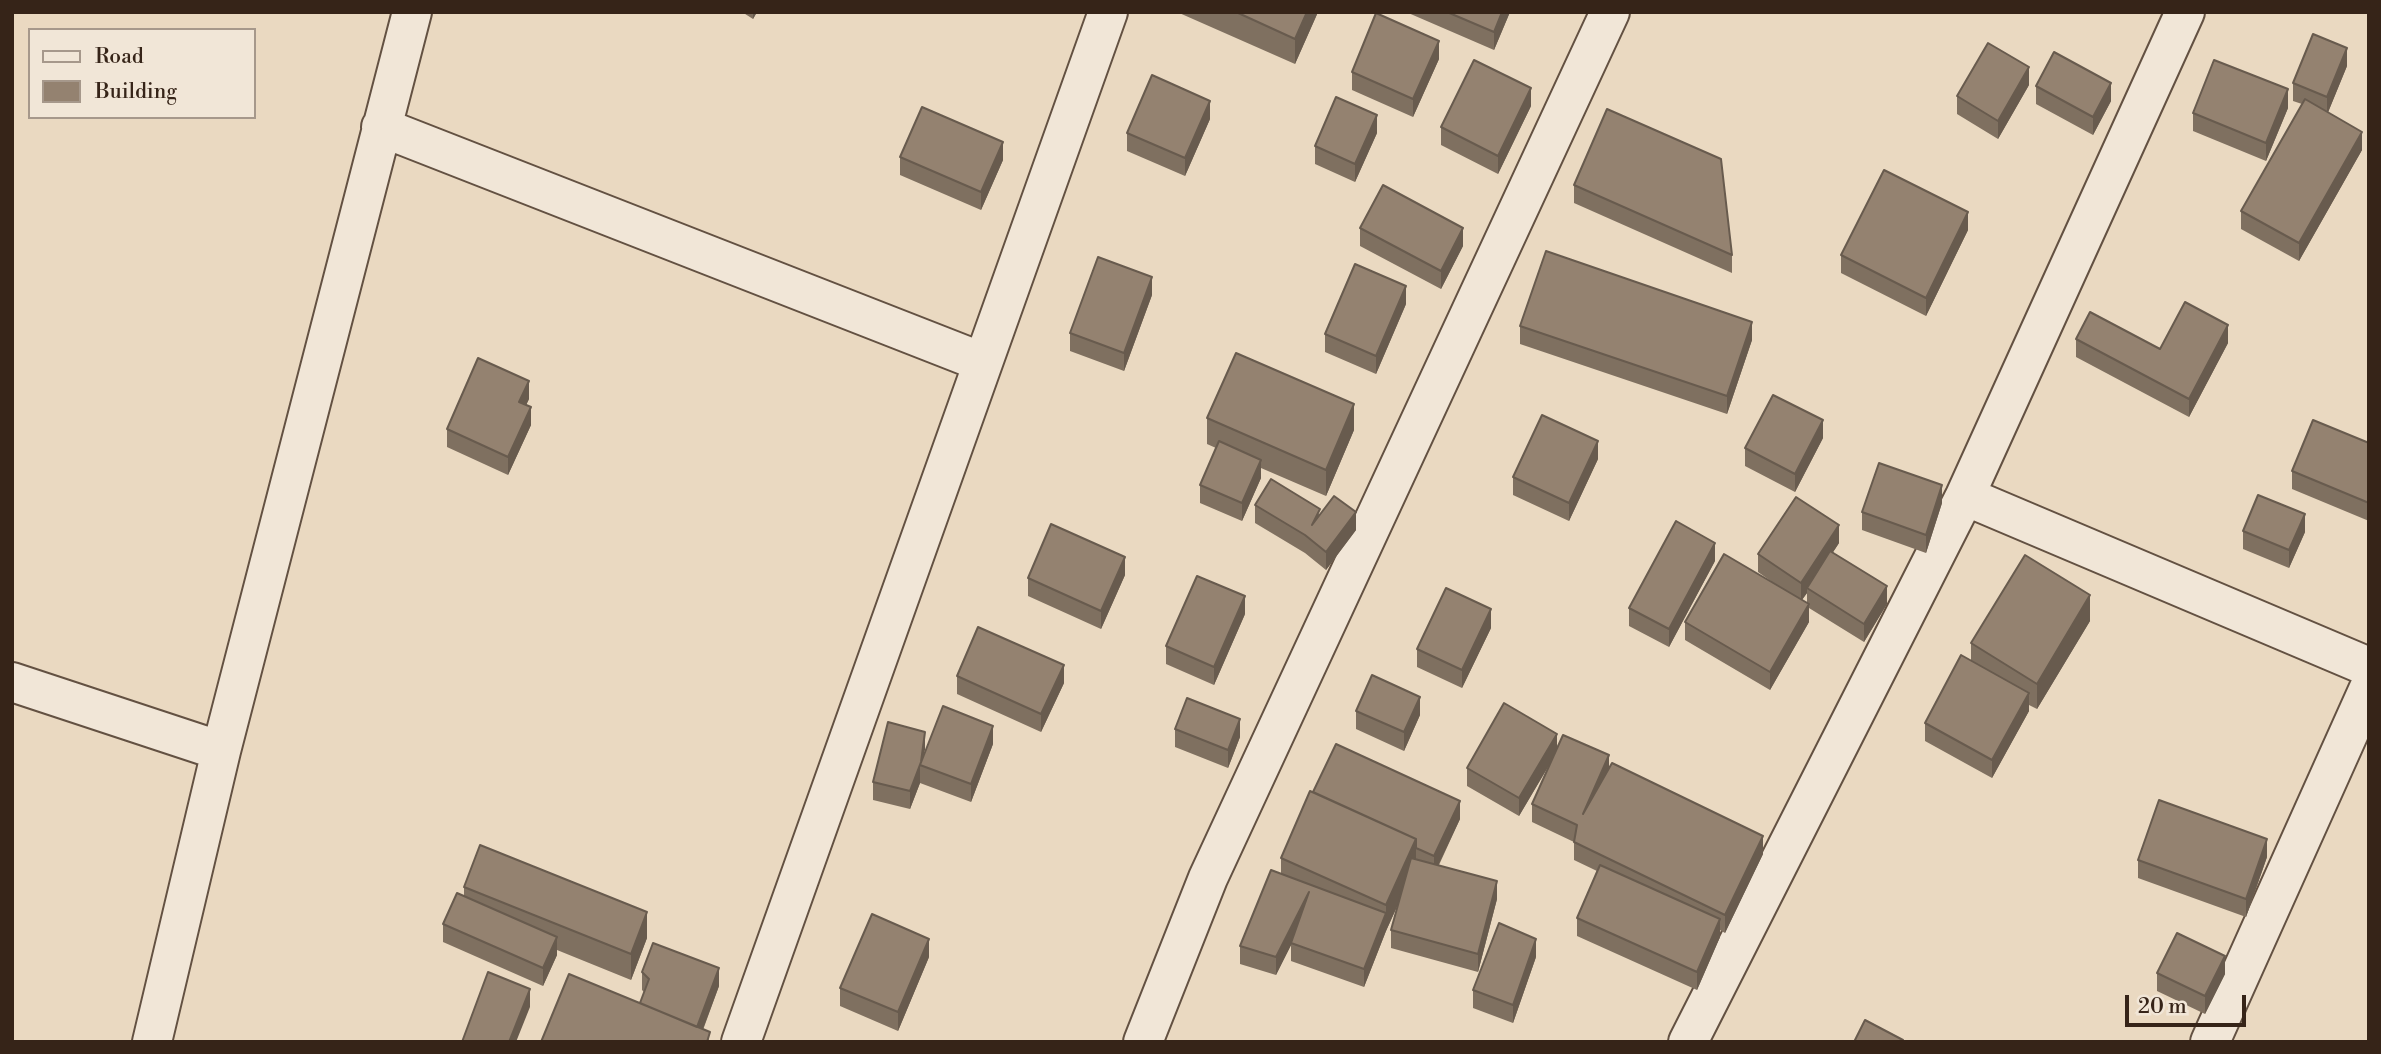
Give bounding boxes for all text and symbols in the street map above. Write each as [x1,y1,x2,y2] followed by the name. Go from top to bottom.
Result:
[28,28,256,119] legend
[95,44,144,70] text: Road
[95,79,177,105] text: Building
[2129,981,2250,1025] scale bar
[2138,994,2187,1020] text: 20 m

